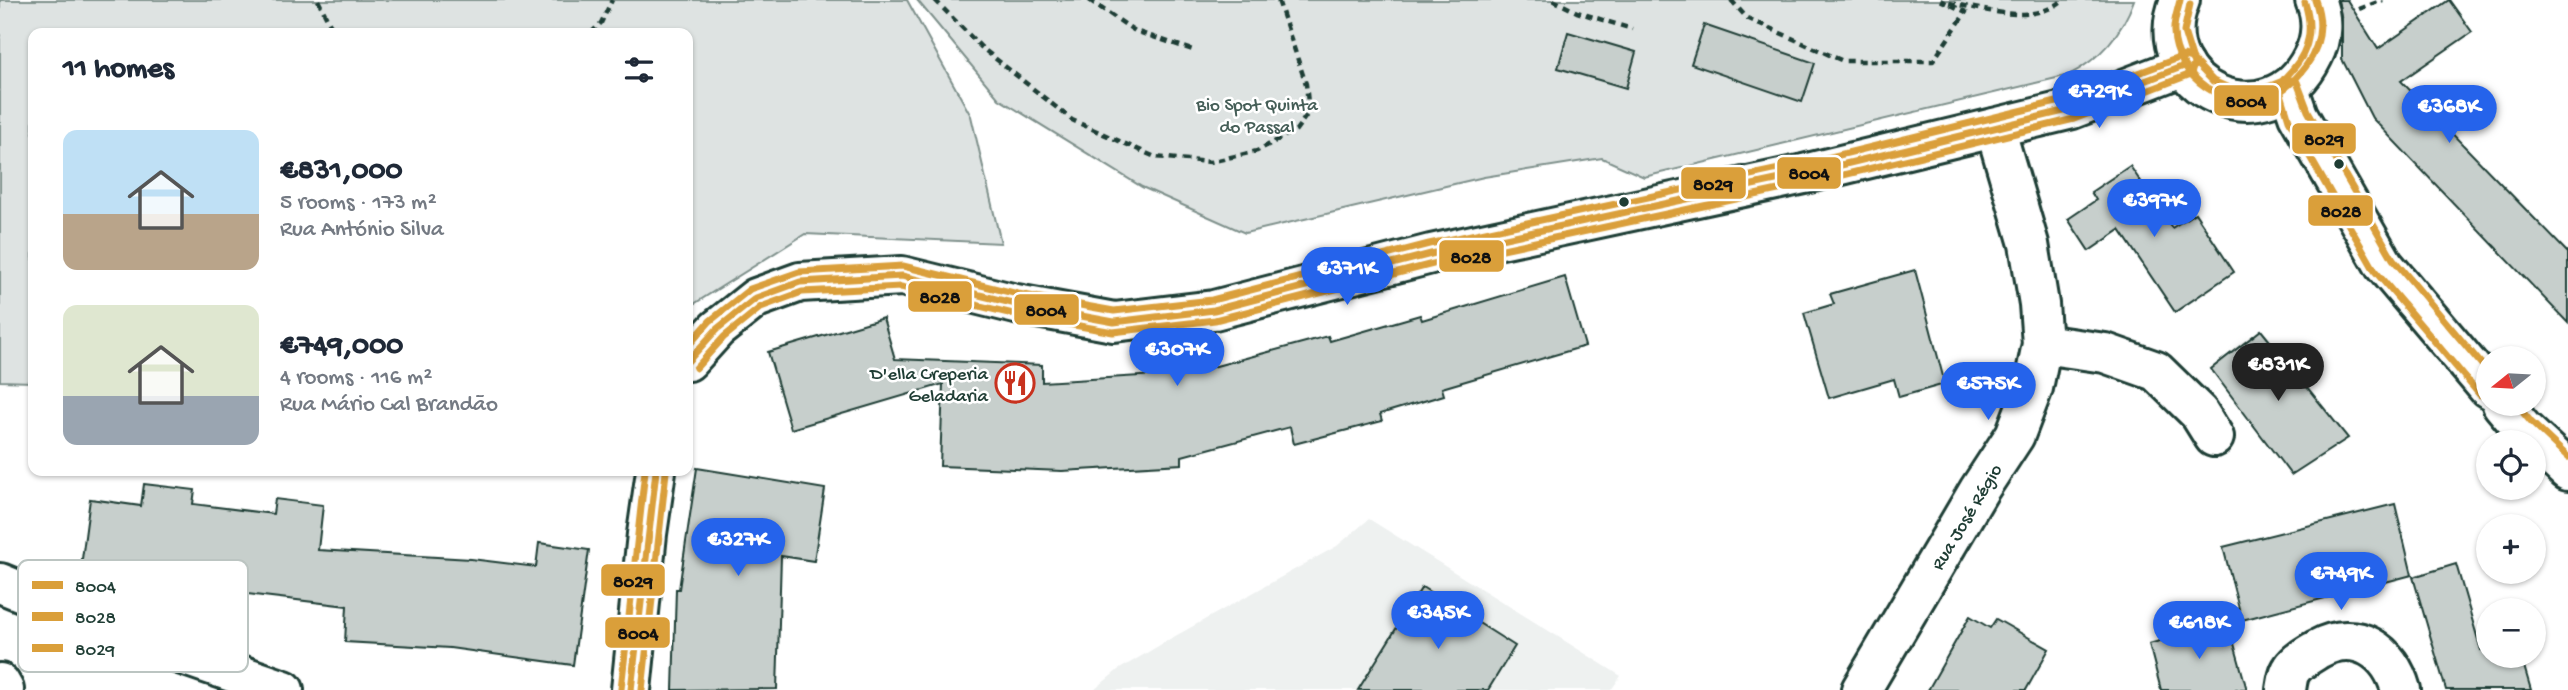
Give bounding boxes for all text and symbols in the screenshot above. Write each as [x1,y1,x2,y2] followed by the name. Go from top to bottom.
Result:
[620,51,658,89] icon: filters
[63,53,174,88] text: 11 homes
[2050,71,2148,130] pin: €729K
[2068,79,2130,106] text: €729K
[2213,84,2280,117] line badge: 8004
[2400,86,2498,145] pin: €368K
[2226,92,2267,115] text: 8004
[2418,94,2480,121] text: €368K
[1195,95,1319,140] park label: Bio Spot Quinta do Passal
[2291,122,2357,155] line badge: 8029
[2304,130,2344,153] text: 8029
[280,155,403,190] text: €831,000
[1776,156,1842,190] line badge: 8004
[2332,157,2346,171] unlabelled marker
[119,158,203,242] icon: home
[1789,164,1830,187] text: 8004
[1680,166,1747,200] line badge: 8029
[1693,175,1733,198] text: 8029
[2105,180,2203,239] pin: €397K
[2123,188,2185,215] text: €397K
[280,190,437,217] text: 5 rooms · 173 m²
[2307,194,2374,227] line badge: 8028
[1617,195,1631,209] unlabelled marker
[2321,202,2362,225] text: 8028
[280,217,444,244] text: Rua António Silva
[1438,239,1505,273] line badge: 8028
[1298,247,1396,307] pin: €371K
[1451,248,1492,271] text: 8028
[1317,256,1377,283] text: €371K
[907,280,973,313] line badge: 8028
[920,288,961,311] text: 8028
[1013,293,1080,326] line badge: 8004
[1026,301,1067,324] text: 8004
[1128,328,1226,388] pin: €307K
[280,330,403,365] text: €749,000
[119,333,203,417] icon: home
[1145,337,1209,364] text: €307K
[2229,344,2327,403] pin: €831K
[2476,346,2546,416] north arrow
[2476,346,2546,668] map controls
[2248,352,2308,379] text: €831K
[994,362,1036,404] restaurant icon: D'ella Creperia Geladaria
[1939,362,2037,422] pin: €575K
[868,364,989,409] place label: D'ella Creperia Geladaria
[280,365,432,392] text: 4 rooms · 116 m²
[1957,371,2019,398] text: €575K
[280,392,498,419] text: Rua Mário Cal Brandão
[2476,430,2546,500] button: locate
[1927,460,2009,575] street label: Rua José Régio
[2476,514,2546,584] button: +
[689,518,787,578] pin: €327K
[707,527,769,554] text: €327K
[2292,552,2390,612] pin: €749K
[18,560,248,672] legend
[2311,561,2371,588] text: €749K
[600,563,666,597] line badge: 8029
[613,572,653,595] text: 8029
[75,577,116,600] text: 8004
[1389,592,1487,651] pin: €345K
[2476,598,2546,668] button: −
[1407,600,1469,627] text: €345K
[2150,602,2248,661] pin: €618K
[75,608,116,631] text: 8028
[2169,610,2229,637] text: €618K
[604,616,671,649] line badge: 8004
[618,624,659,647] text: 8004
[75,640,116,663] text: 8029

